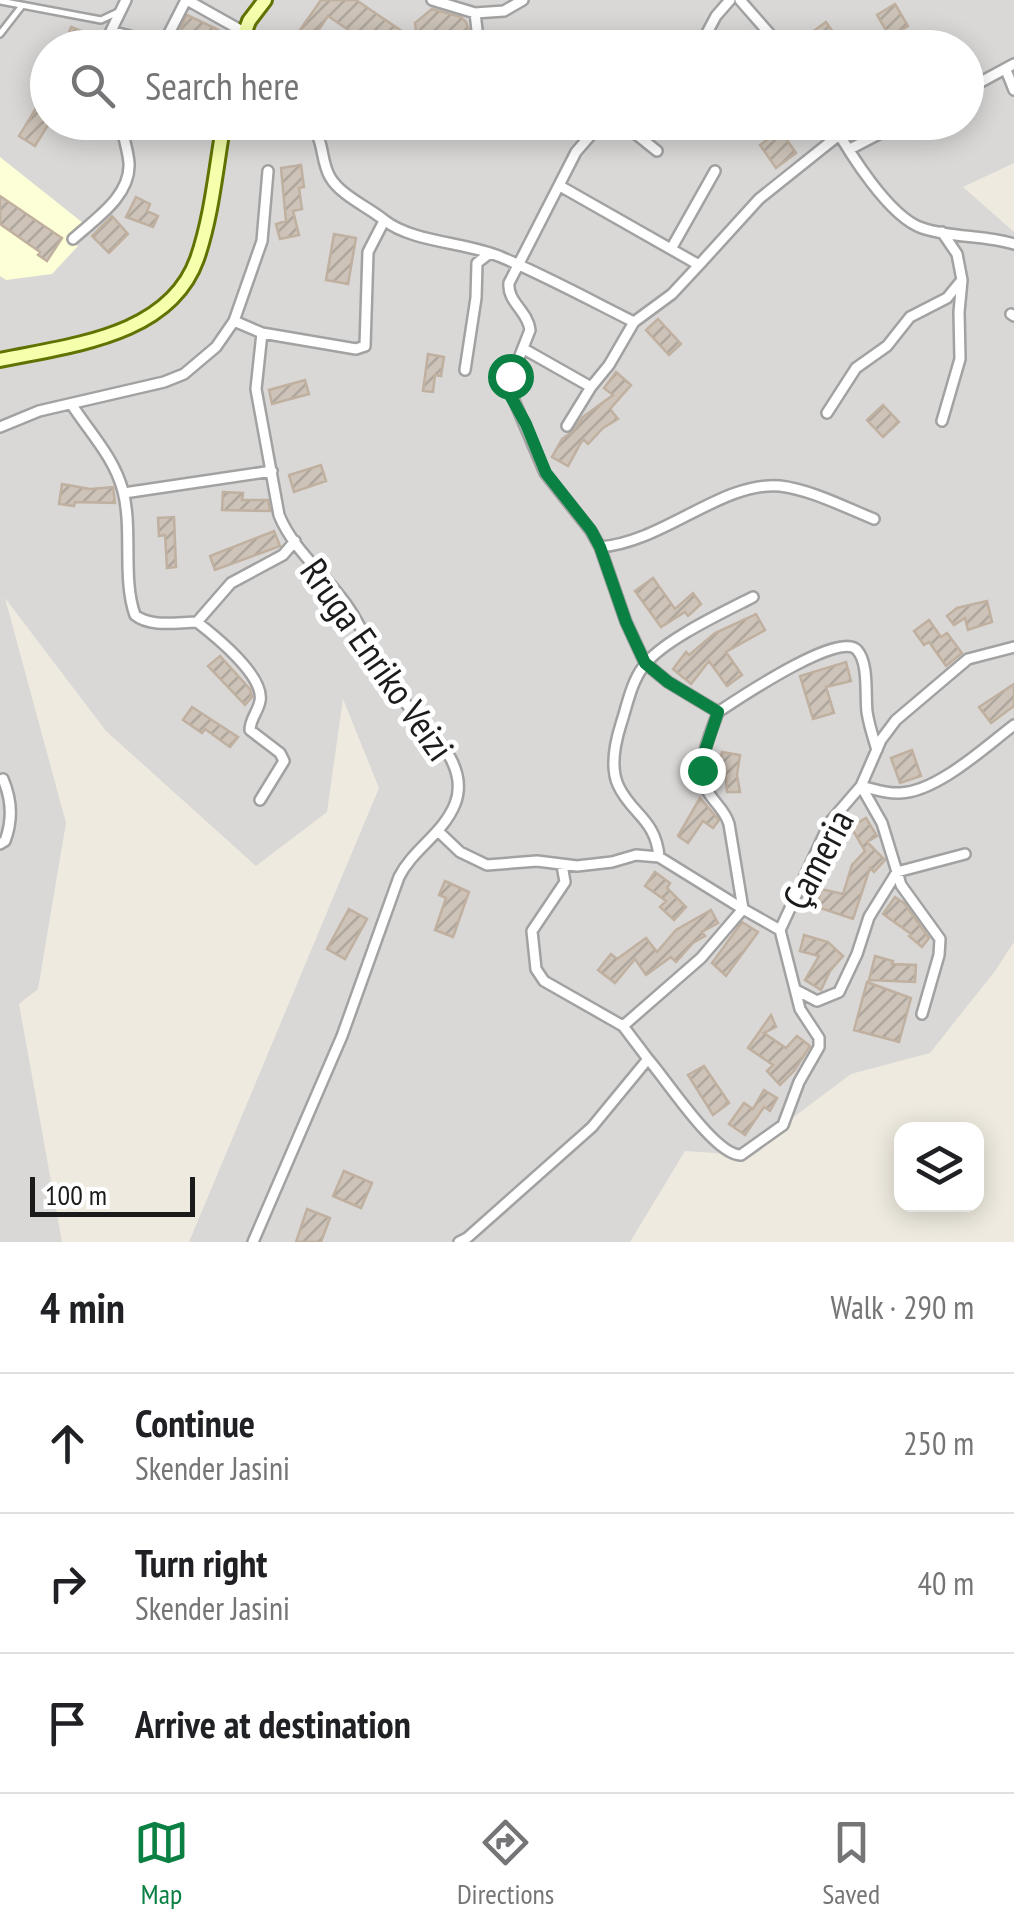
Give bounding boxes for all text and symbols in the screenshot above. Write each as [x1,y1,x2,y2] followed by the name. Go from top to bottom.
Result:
[30,30,984,140] search box
[65,58,120,113] icon: search
[145,61,299,110] text: Search here
[488,354,534,400] route start
[290,548,466,770] street label: Rruga Enriko Veizi
[680,748,726,794] route end
[770,801,864,917] street label: Çameria
[894,1122,984,1212] map controls
[894,1122,984,1212] button: layers
[30,1172,195,1216] scale bar
[45,1176,107,1213] text: 100 m
[40,1280,125,1335] text: 4 min
[830,1286,974,1328] text: Walk · 290 m
[135,1398,255,1447] text: Continue
[40,1416,95,1471] icon: ahead
[903,1422,974,1464] text: 250 m
[135,1447,290,1489] text: Skender Jasini
[135,1538,267,1587] text: Turn right
[40,1556,95,1611] icon: right
[918,1562,974,1604] text: 40 m
[135,1587,290,1629] text: Skender Jasini
[40,1696,95,1751] icon: arrive
[135,1699,411,1748] text: Arrive at destination
[134,1815,189,1912] tab: Map
[457,1815,554,1912] tab: Directions
[822,1815,880,1912] tab: Saved

